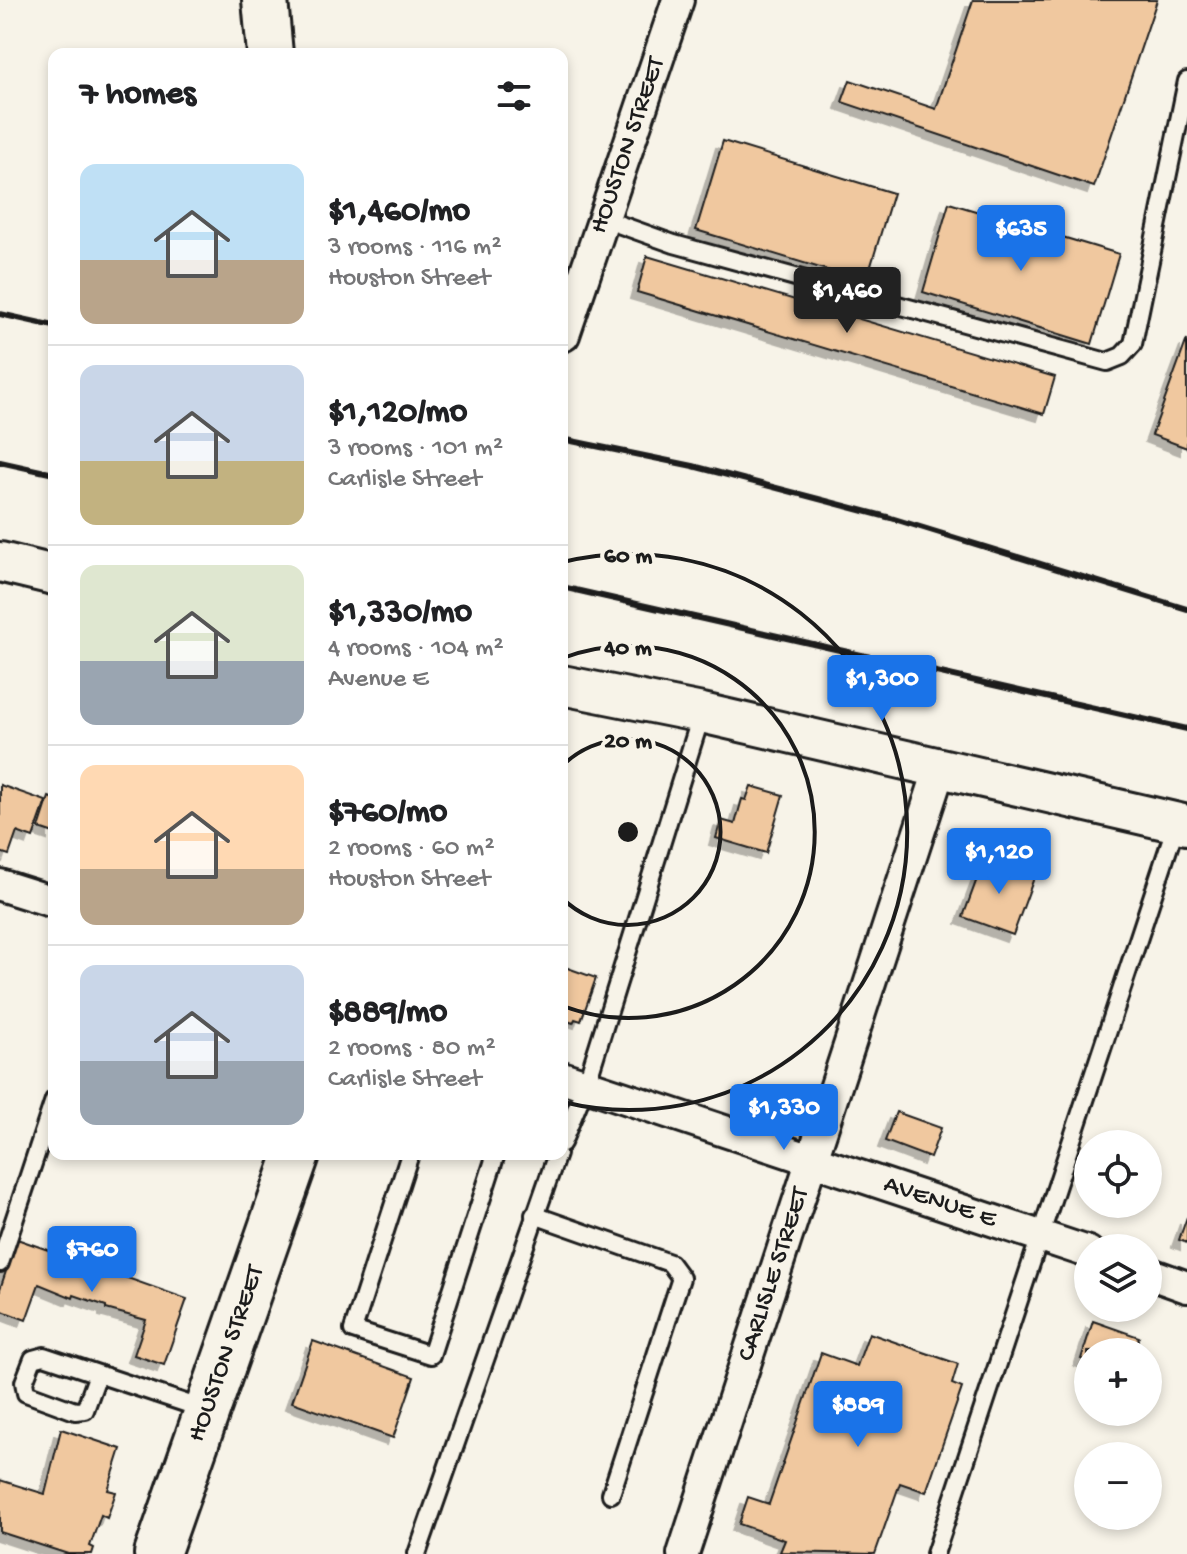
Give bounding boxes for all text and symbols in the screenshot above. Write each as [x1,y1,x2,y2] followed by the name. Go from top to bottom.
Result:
[584,52,673,238] street label: HOUSTON STREET
[492,74,536,118] icon: filters
[80,76,196,116] text: 7 homes
[328,193,470,233] text: $1,460/mo
[144,196,240,292] icon: home
[974,205,1068,273] pin: $635
[995,215,1047,246] text: $635
[328,233,501,264] text: 3 rooms · 116 m²
[328,264,490,295] text: Houston Street
[782,267,912,335] pin: $1,460
[812,277,882,308] text: $1,460
[328,394,467,434] text: $1,120/mo
[144,397,240,493] icon: home
[328,434,503,465] text: 3 rooms · 101 m²
[328,465,481,496] text: Carlisle Street
[604,543,652,572] text: 60 m
[328,594,472,634] text: $1,330/mo
[144,597,240,693] icon: home
[328,634,504,665] text: 4 rooms · 104 m²
[603,635,652,664] text: 40 m
[817,655,947,723] pin: $1,300
[328,665,429,696] text: Avenue E
[845,665,919,696] text: $1,300
[604,728,652,757] text: 20 m
[328,794,447,834] text: $760/mo
[144,797,240,893] icon: home
[614,818,642,846] centre of rings
[934,828,1064,896] pin: $1,120
[328,834,494,865] text: 2 rooms · 60 m²
[965,838,1033,869] text: $1,120
[328,865,490,896] text: Houston Street
[328,994,448,1034] text: $889/mo
[144,997,240,1093] icon: home
[328,1034,496,1065] text: 2 rooms · 80 m²
[328,1065,481,1096] text: Carlisle Street
[719,1084,849,1152] pin: $1,330
[748,1094,820,1125] text: $1,330
[1074,1130,1162,1530] map controls
[1074,1130,1162,1218] button: locate
[879,1170,1001,1236] street label: AVENUE E
[732,1183,818,1365] street label: CARLISLE STREET
[45,1226,139,1294] pin: $760
[1074,1234,1162,1322] button: layers
[65,1236,119,1267] text: $760
[182,1261,272,1446] street label: HOUSTON STREET
[1074,1338,1162,1426] button: +
[811,1381,905,1449] pin: $889
[831,1391,885,1422] text: $889
[1074,1442,1162,1530] button: −

